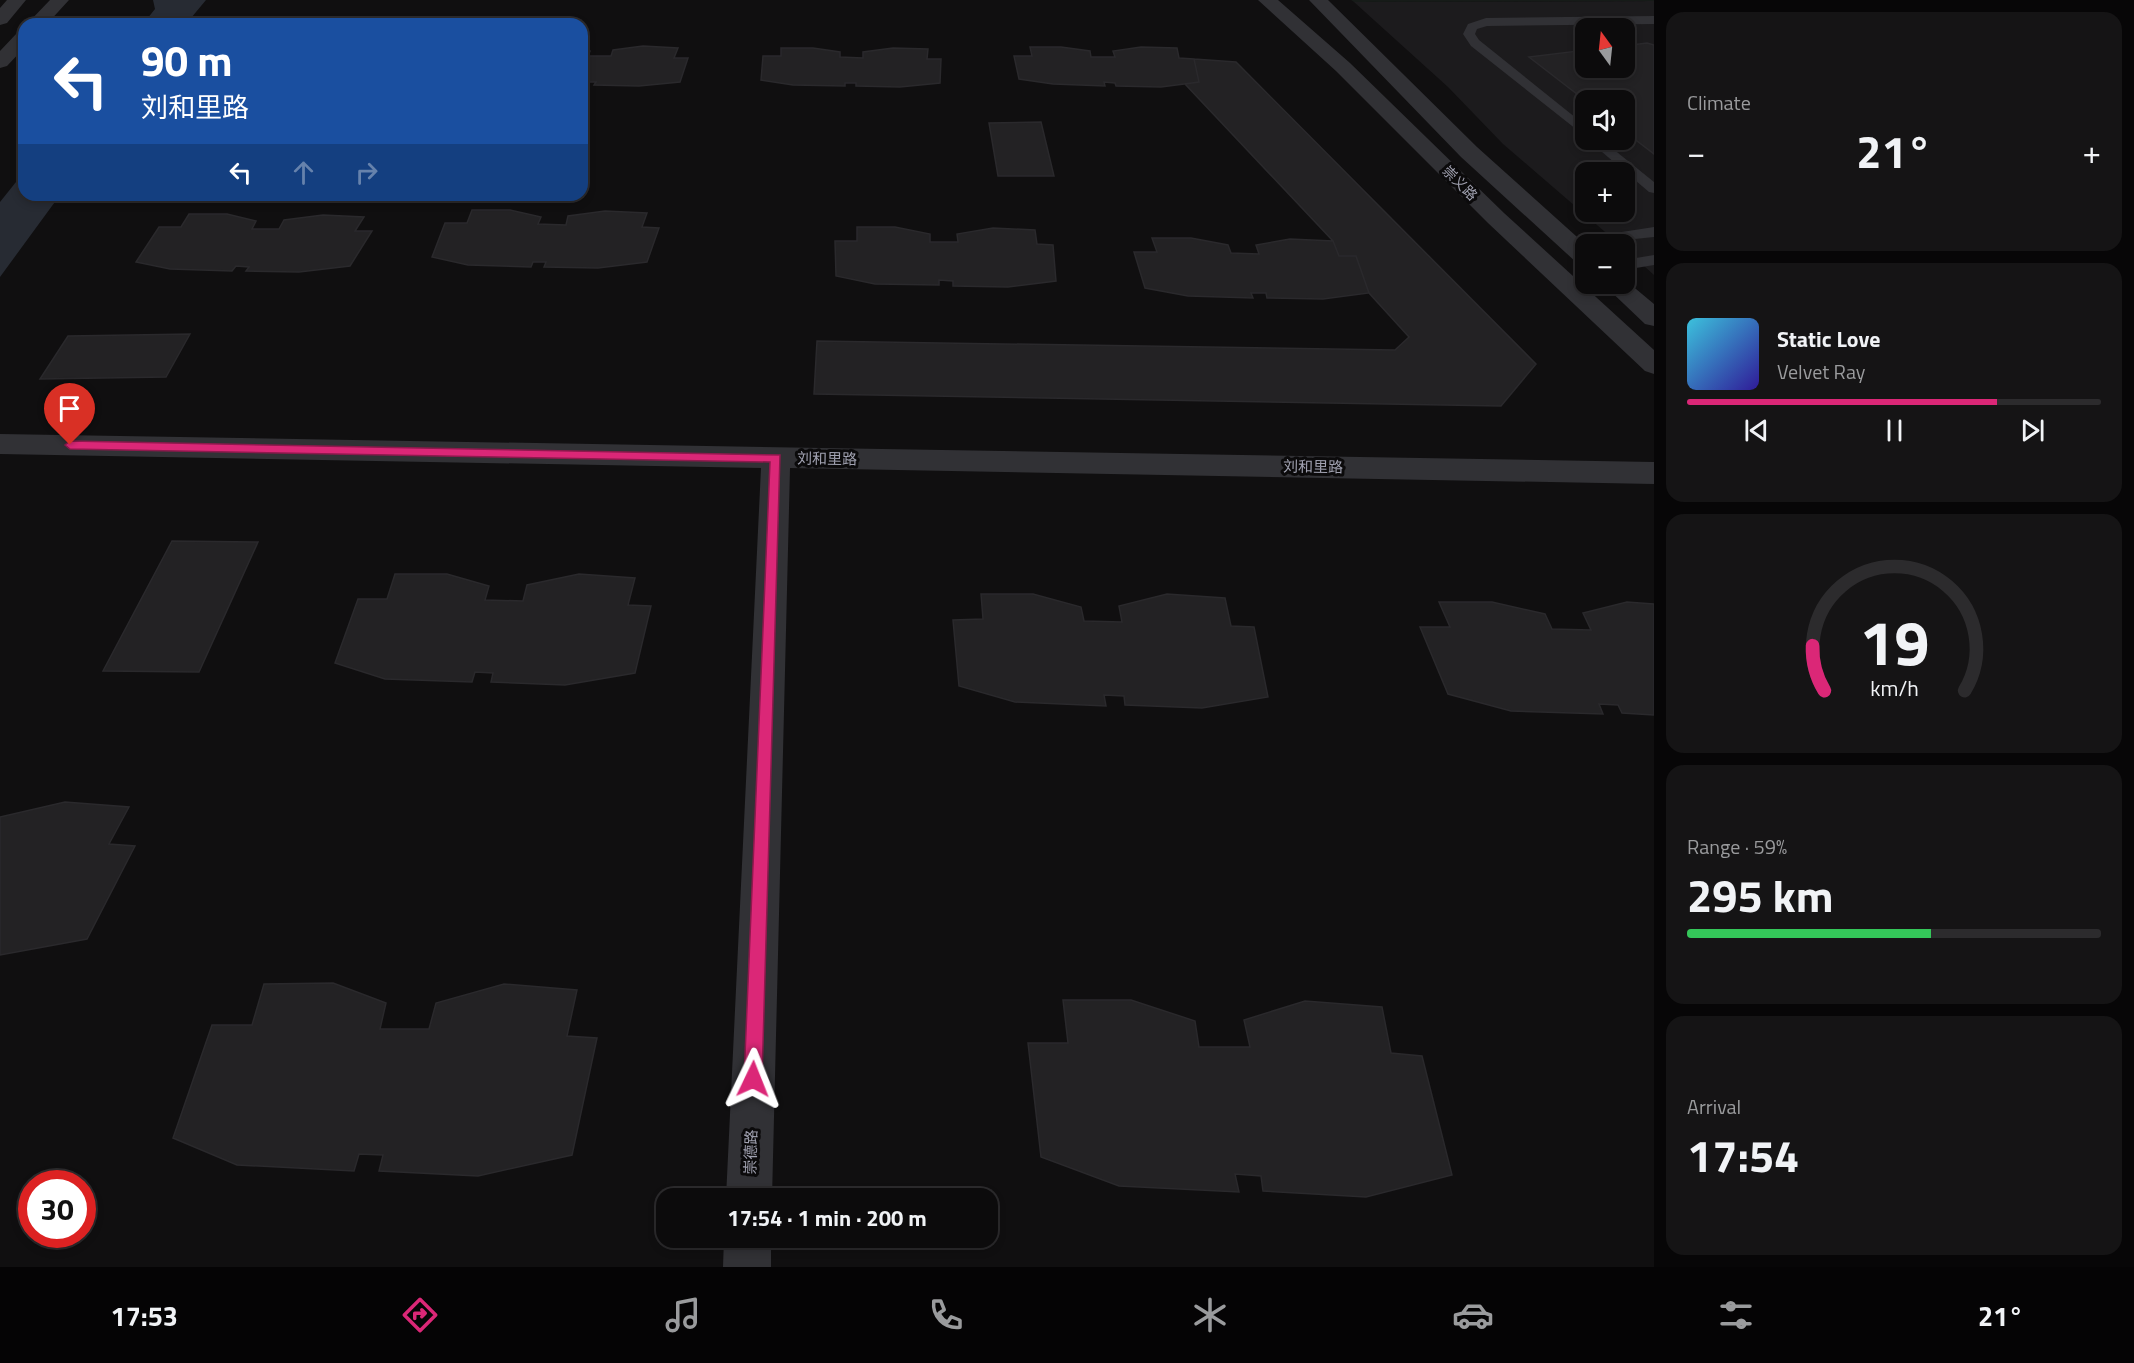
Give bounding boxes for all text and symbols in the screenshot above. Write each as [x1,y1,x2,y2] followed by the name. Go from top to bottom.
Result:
[1575,18,1635,78] north arrow
[1575,18,1635,294] map controls
[141,28,233,92] text: 90 m
[42,42,120,120] icon: left
[141,86,249,127] text: 刘和里路
[1687,87,1751,118] text: Climate
[1575,90,1635,150] button: sound
[1856,117,1932,185] text: 21°
[1687,127,1705,177] text: −
[2083,127,2101,177] text: +
[224,156,257,189] icon: left
[287,156,320,189] icon: ahead
[350,156,383,189] icon: right
[1438,160,1483,205] street label: 崇义路
[1575,162,1635,222] button: +
[1575,234,1635,294] button: −
[1777,322,1880,356] text: Static Love
[1777,356,1866,387] text: Velvet Ray
[44,383,95,445] pin
[53,392,86,425] icon: arrive
[1740,414,1773,447] icon: previous
[1878,414,1911,447] icon: pause
[2016,414,2049,447] icon: next
[797,446,857,471] street label: 刘和里路
[1283,454,1343,479] street label: 刘和里路
[1859,594,1929,689] text: 19
[1870,672,1918,704] text: km/h
[1687,831,1787,862] text: Range · 59%
[1687,861,1833,929] text: 295 km
[721,1047,785,1111] position arrow
[1687,1091,1741,1122] text: Arrival
[1687,1121,1799,1189] text: 17:54
[738,1129,763,1175] street label: 崇德路
[18,1170,96,1248] speed limit sign: 30
[727,1201,927,1235] text: 17:54 · 1 min · 200 m
[399,1294,441,1336] icon: directions
[662,1294,704,1336] icon: music
[925,1294,967,1336] icon: phone
[1189,1294,1231,1336] icon: climate
[1452,1294,1494,1336] icon: car
[1715,1294,1757,1336] icon: filters
[111,1295,178,1336] text: 17:53
[1978,1295,2023,1336] text: 21°

